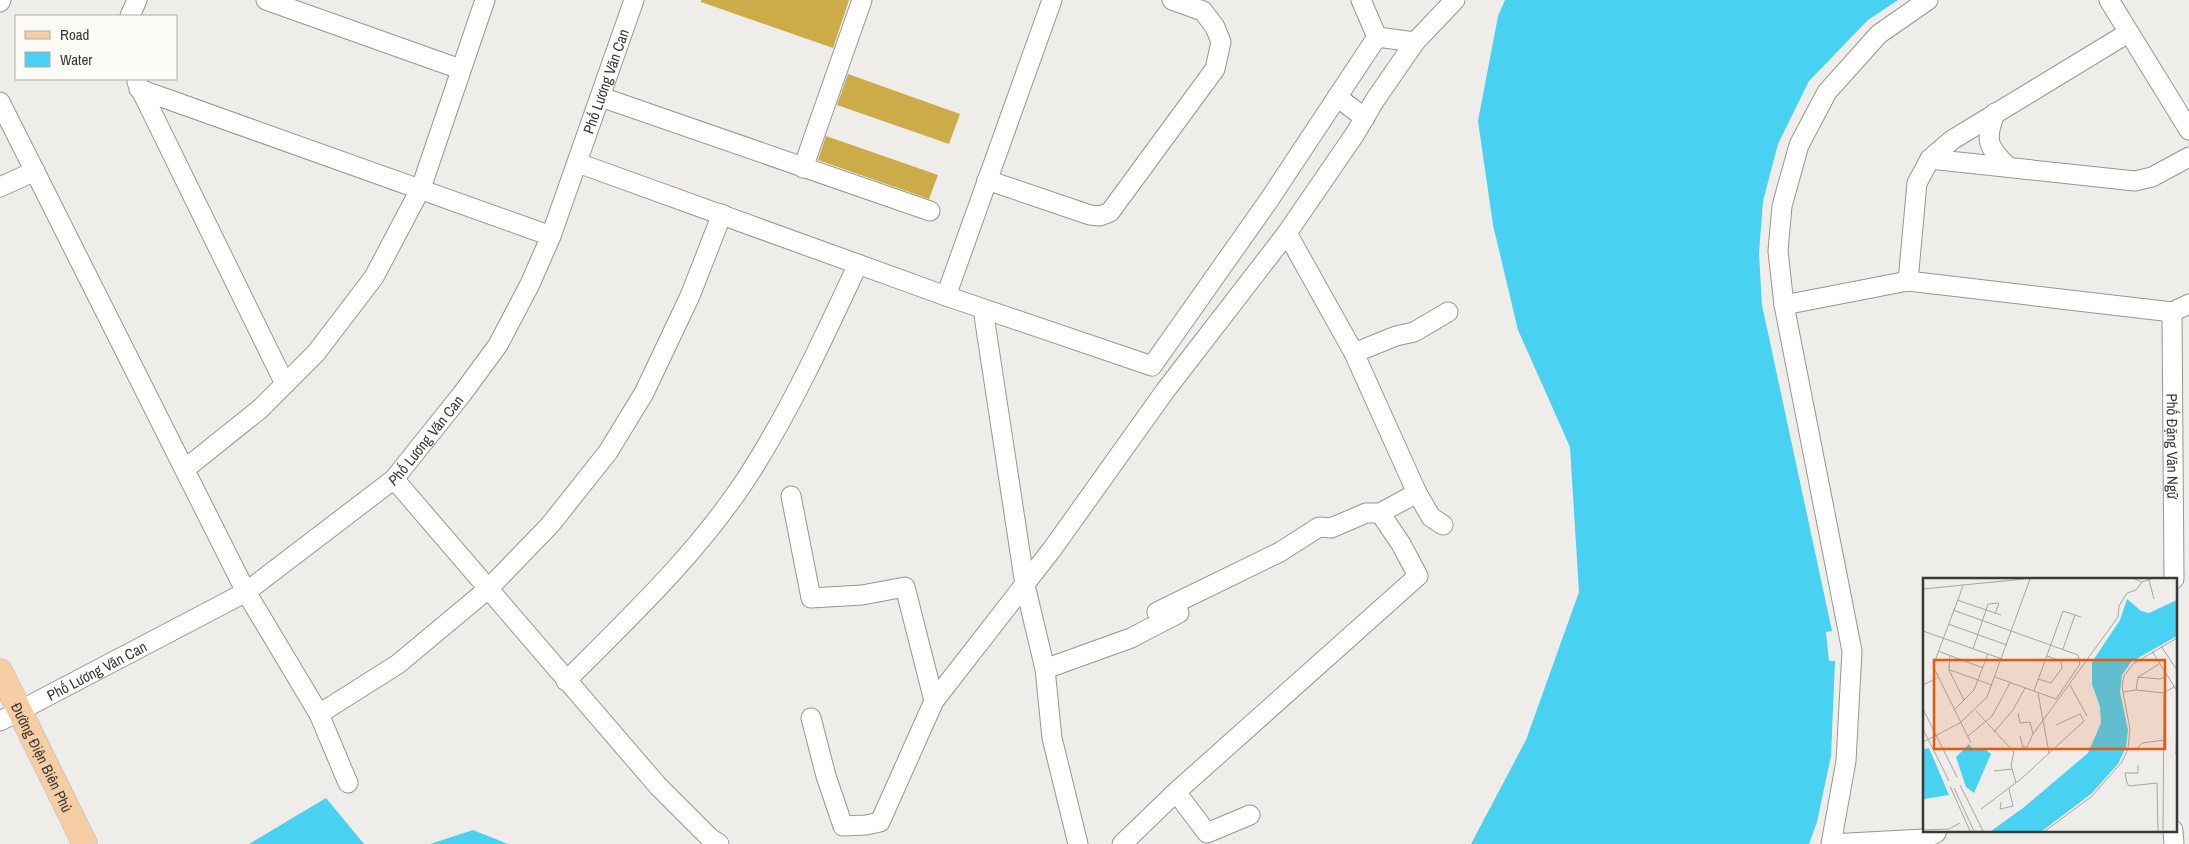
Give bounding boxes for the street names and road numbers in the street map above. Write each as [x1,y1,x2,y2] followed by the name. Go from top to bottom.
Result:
[577,26,634,137] street label: Phố Lương Văn Can
[384,390,468,490] street label: Phố Lương Văn Can
[2162,393,2184,500] street label: Phố Đặng Văn Ngữ
[43,636,150,705] street label: Phố Lương Văn Can
[7,699,78,816] street label: Đường Điện Biên Phủ

